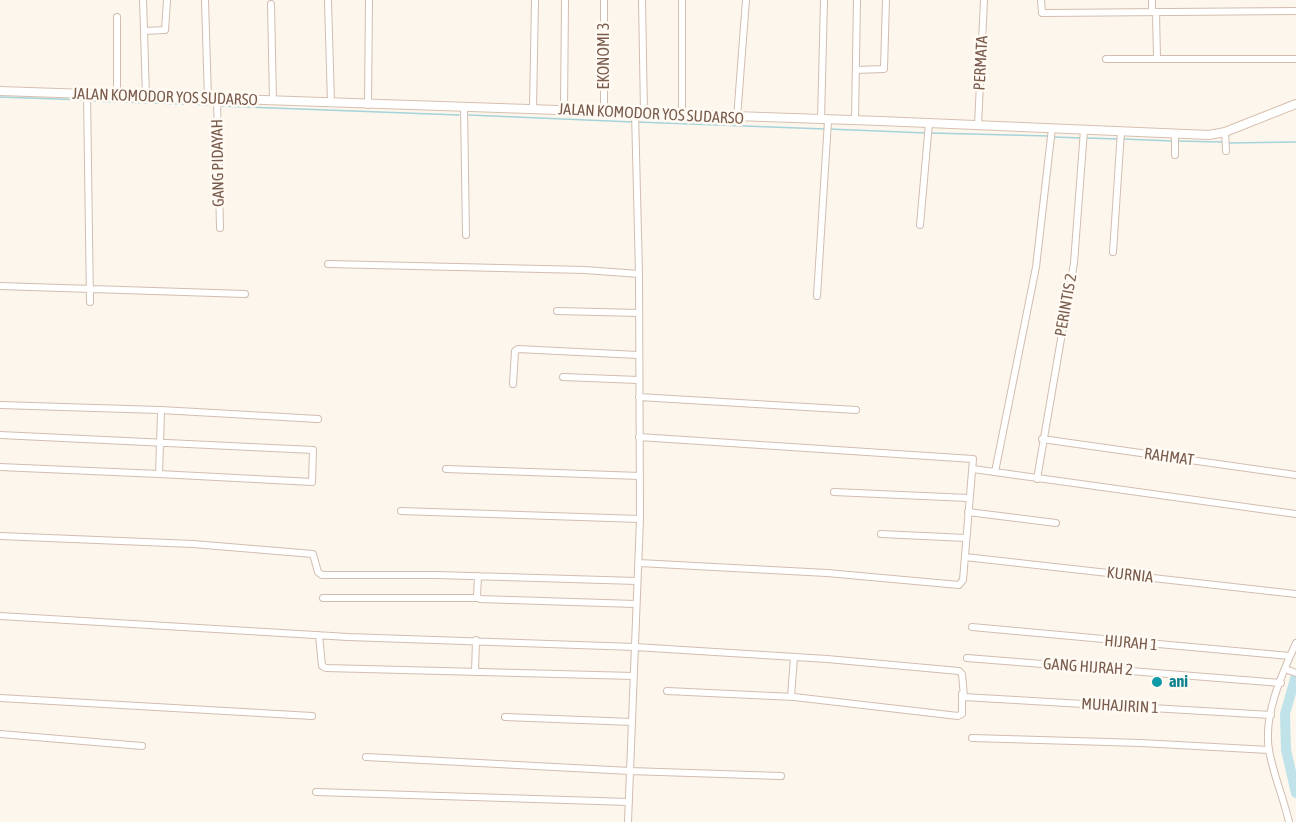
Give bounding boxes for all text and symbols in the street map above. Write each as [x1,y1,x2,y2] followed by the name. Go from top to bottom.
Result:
[594,23,614,89] street label: EKONOMI 3
[970,35,992,91] street label: PERMATA
[72,84,258,110] street label: JALAN KOMODOR YOS SUDARSO
[558,100,744,128] street label: JALAN KOMODOR YOS SUDARSO
[208,119,228,207] street label: GANG PIDAYAH
[1051,272,1081,338] street label: PERINTIS 2
[1143,444,1195,470] street label: RAHMAT
[1106,563,1154,587] street label: KURNIA
[1104,631,1158,655] street label: HIJRAH 1
[1043,654,1133,680] street label: GANG HIJRAH 2
[1169,672,1188,692] place label: ani
[1150,675,1164,689] marker: ani
[1081,694,1159,718] street label: MUHAJIRIN 1

